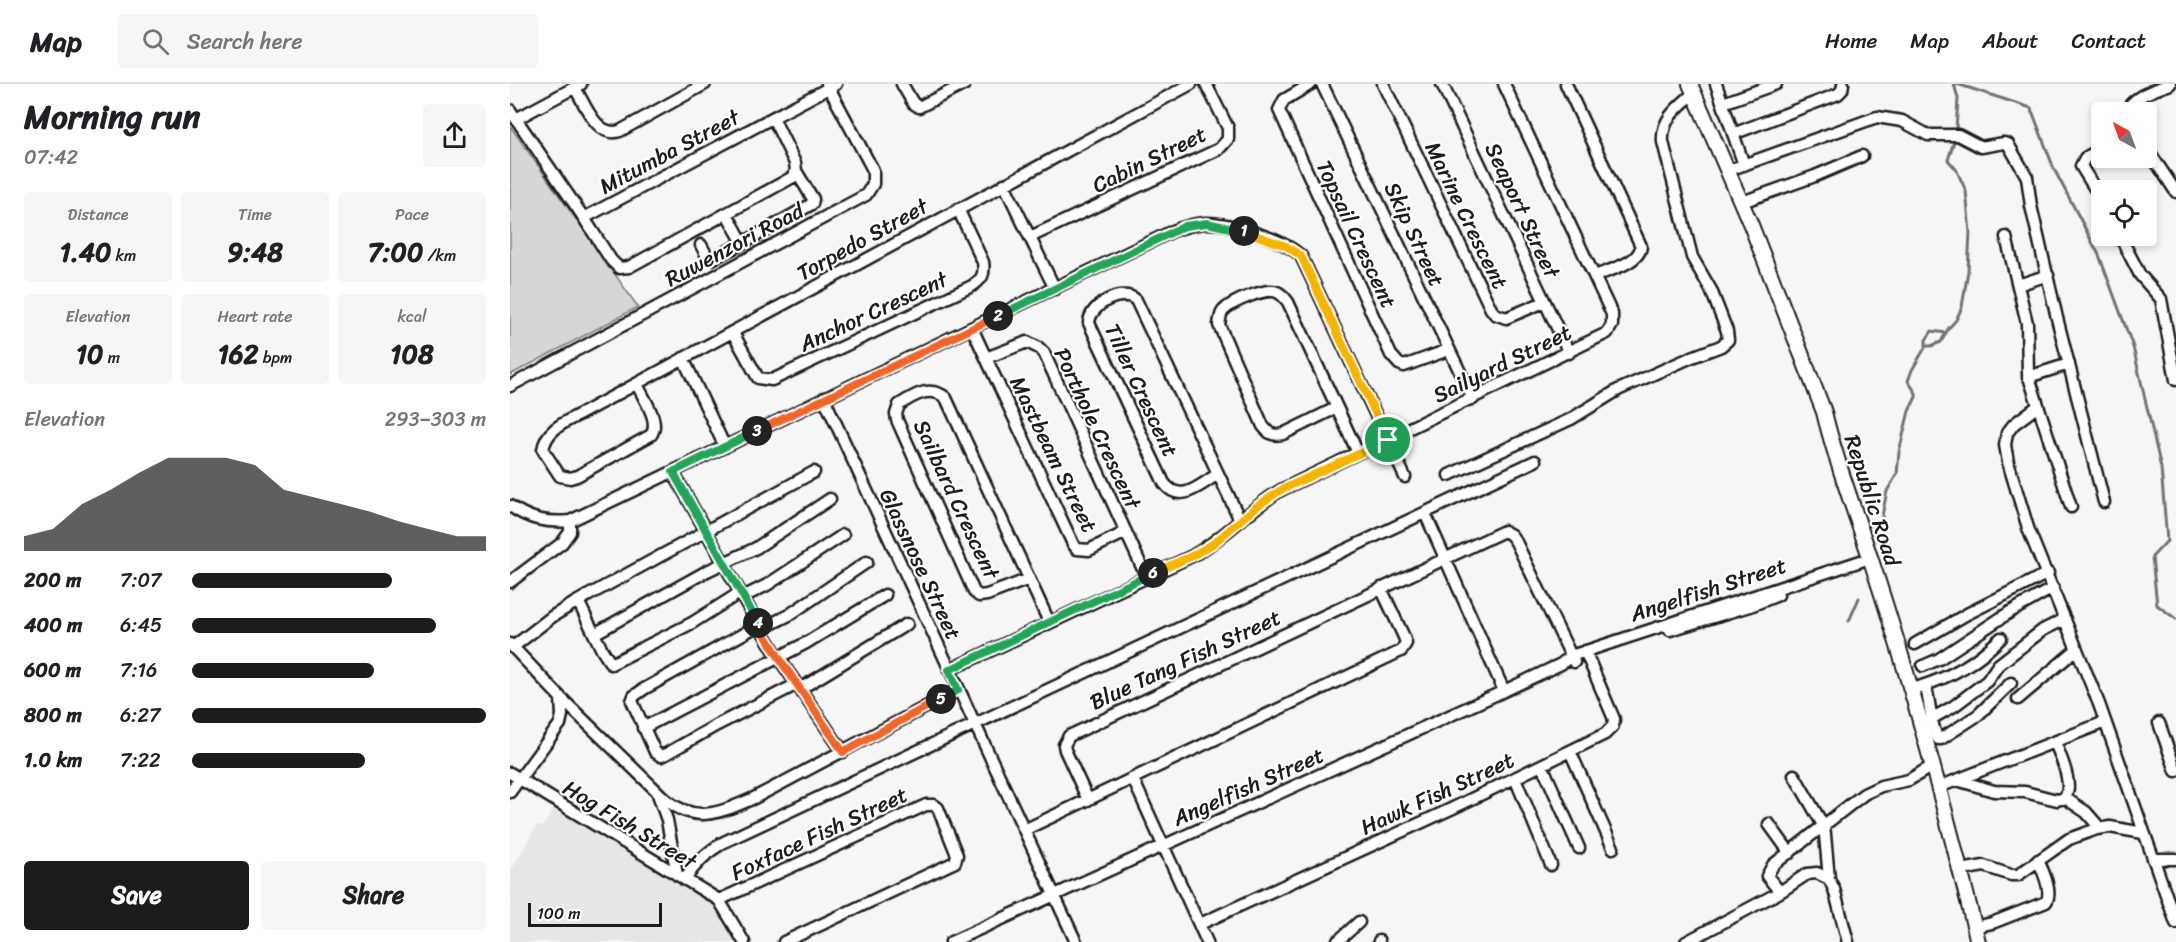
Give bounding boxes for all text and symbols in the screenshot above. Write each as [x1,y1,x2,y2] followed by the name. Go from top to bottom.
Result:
[118,14,538,68] search box
[30,17,82,66] text: Map
[187,22,303,61] text: Search here
[1825,22,1877,60] text: Home
[1910,22,1949,60] text: Map
[1982,22,2039,60] text: About
[2072,22,2146,60] text: Contact
[139,25,172,58] icon: search
[24,88,200,146] text: Morning run
[592,97,748,205] street label: Mitumba Street
[2091,102,2157,168] north arrow
[2091,102,2157,246] map controls
[423,104,486,167] button: share
[1085,115,1214,204] street label: Cabin Street
[1414,135,1519,296] street label: Marine Crescent
[1474,136,1572,286] street label: Seaport Street
[24,140,78,175] text: 07:42
[1305,153,1408,315] street label: Topsail Crescent
[1373,175,1456,294] street label: Skip Street
[2091,180,2157,246] button: locate
[789,187,936,292] street label: Torpedo Street
[658,191,812,298] street label: Ruwenzori Road
[68,200,128,229] text: Distance
[238,200,272,229] text: Time
[395,200,429,229] text: Pace
[1229,216,1259,246] pin: 1
[1241,216,1247,245] text: 1
[60,229,111,275] text: 1.40
[227,229,283,275] text: 9:48
[368,229,423,275] text: 7:00
[111,241,136,270] text: km
[423,241,456,270] text: /km
[792,259,955,363] street label: Anchor Crescent
[983,301,1013,331] pin: 2
[993,301,1003,330] text: 2
[66,302,130,331] text: Elevation
[217,302,293,331] text: Heart rate
[397,302,427,331] text: kcal
[1426,313,1579,414] street label: Sailyard Street
[1093,317,1190,464] street label: Tiller Crescent
[76,331,104,377] text: 10
[218,331,259,377] text: 162
[390,331,434,377] text: 108
[1043,341,1153,517] street label: Porthole Crescent
[104,343,120,372] text: m
[259,343,292,372] text: bpm
[999,369,1109,540] street label: Mastbeam Street
[24,402,105,437] text: Elevation
[385,402,486,437] text: 293–303 m
[902,413,1011,587] street label: Sailbard Crescent
[1362,414,1413,465] pin
[742,416,772,446] pin: 3
[753,416,761,445] text: 3
[1371,423,1404,456] icon: arrive
[1833,429,1913,572] street label: Republic Road
[868,482,973,647] street label: Glassnose Street
[1624,546,1792,633] street label: Angelfish Street
[1138,558,1168,588] pin: 6
[1148,558,1158,587] text: 6
[24,563,81,598] text: 200 m
[120,563,162,598] text: 7:07
[1083,598,1288,721] street label: Blue Tang Fish Street
[24,608,82,643] text: 400 m
[120,608,162,643] text: 6:45
[743,608,773,638] pin: 4
[753,608,763,637] text: 4
[24,653,81,688] text: 600 m
[120,653,157,688] text: 7:16
[926,684,956,714] pin: 5
[936,684,946,713] text: 5
[24,698,82,733] text: 800 m
[120,698,160,733] text: 6:27
[1165,735,1331,838] street label: Angelfish Street
[1354,741,1521,846] street label: Hawk Fish Street
[24,743,82,778] text: 1.0 km
[120,743,161,778] text: 7:22
[555,769,705,881] street label: Hog Fish Street
[724,775,915,892] street label: Foxface Fish Street
[24,861,249,930] button: Save
[261,861,486,930] button: Share
[537,899,581,928] text: 100 m
[528,900,662,928] scale bar

